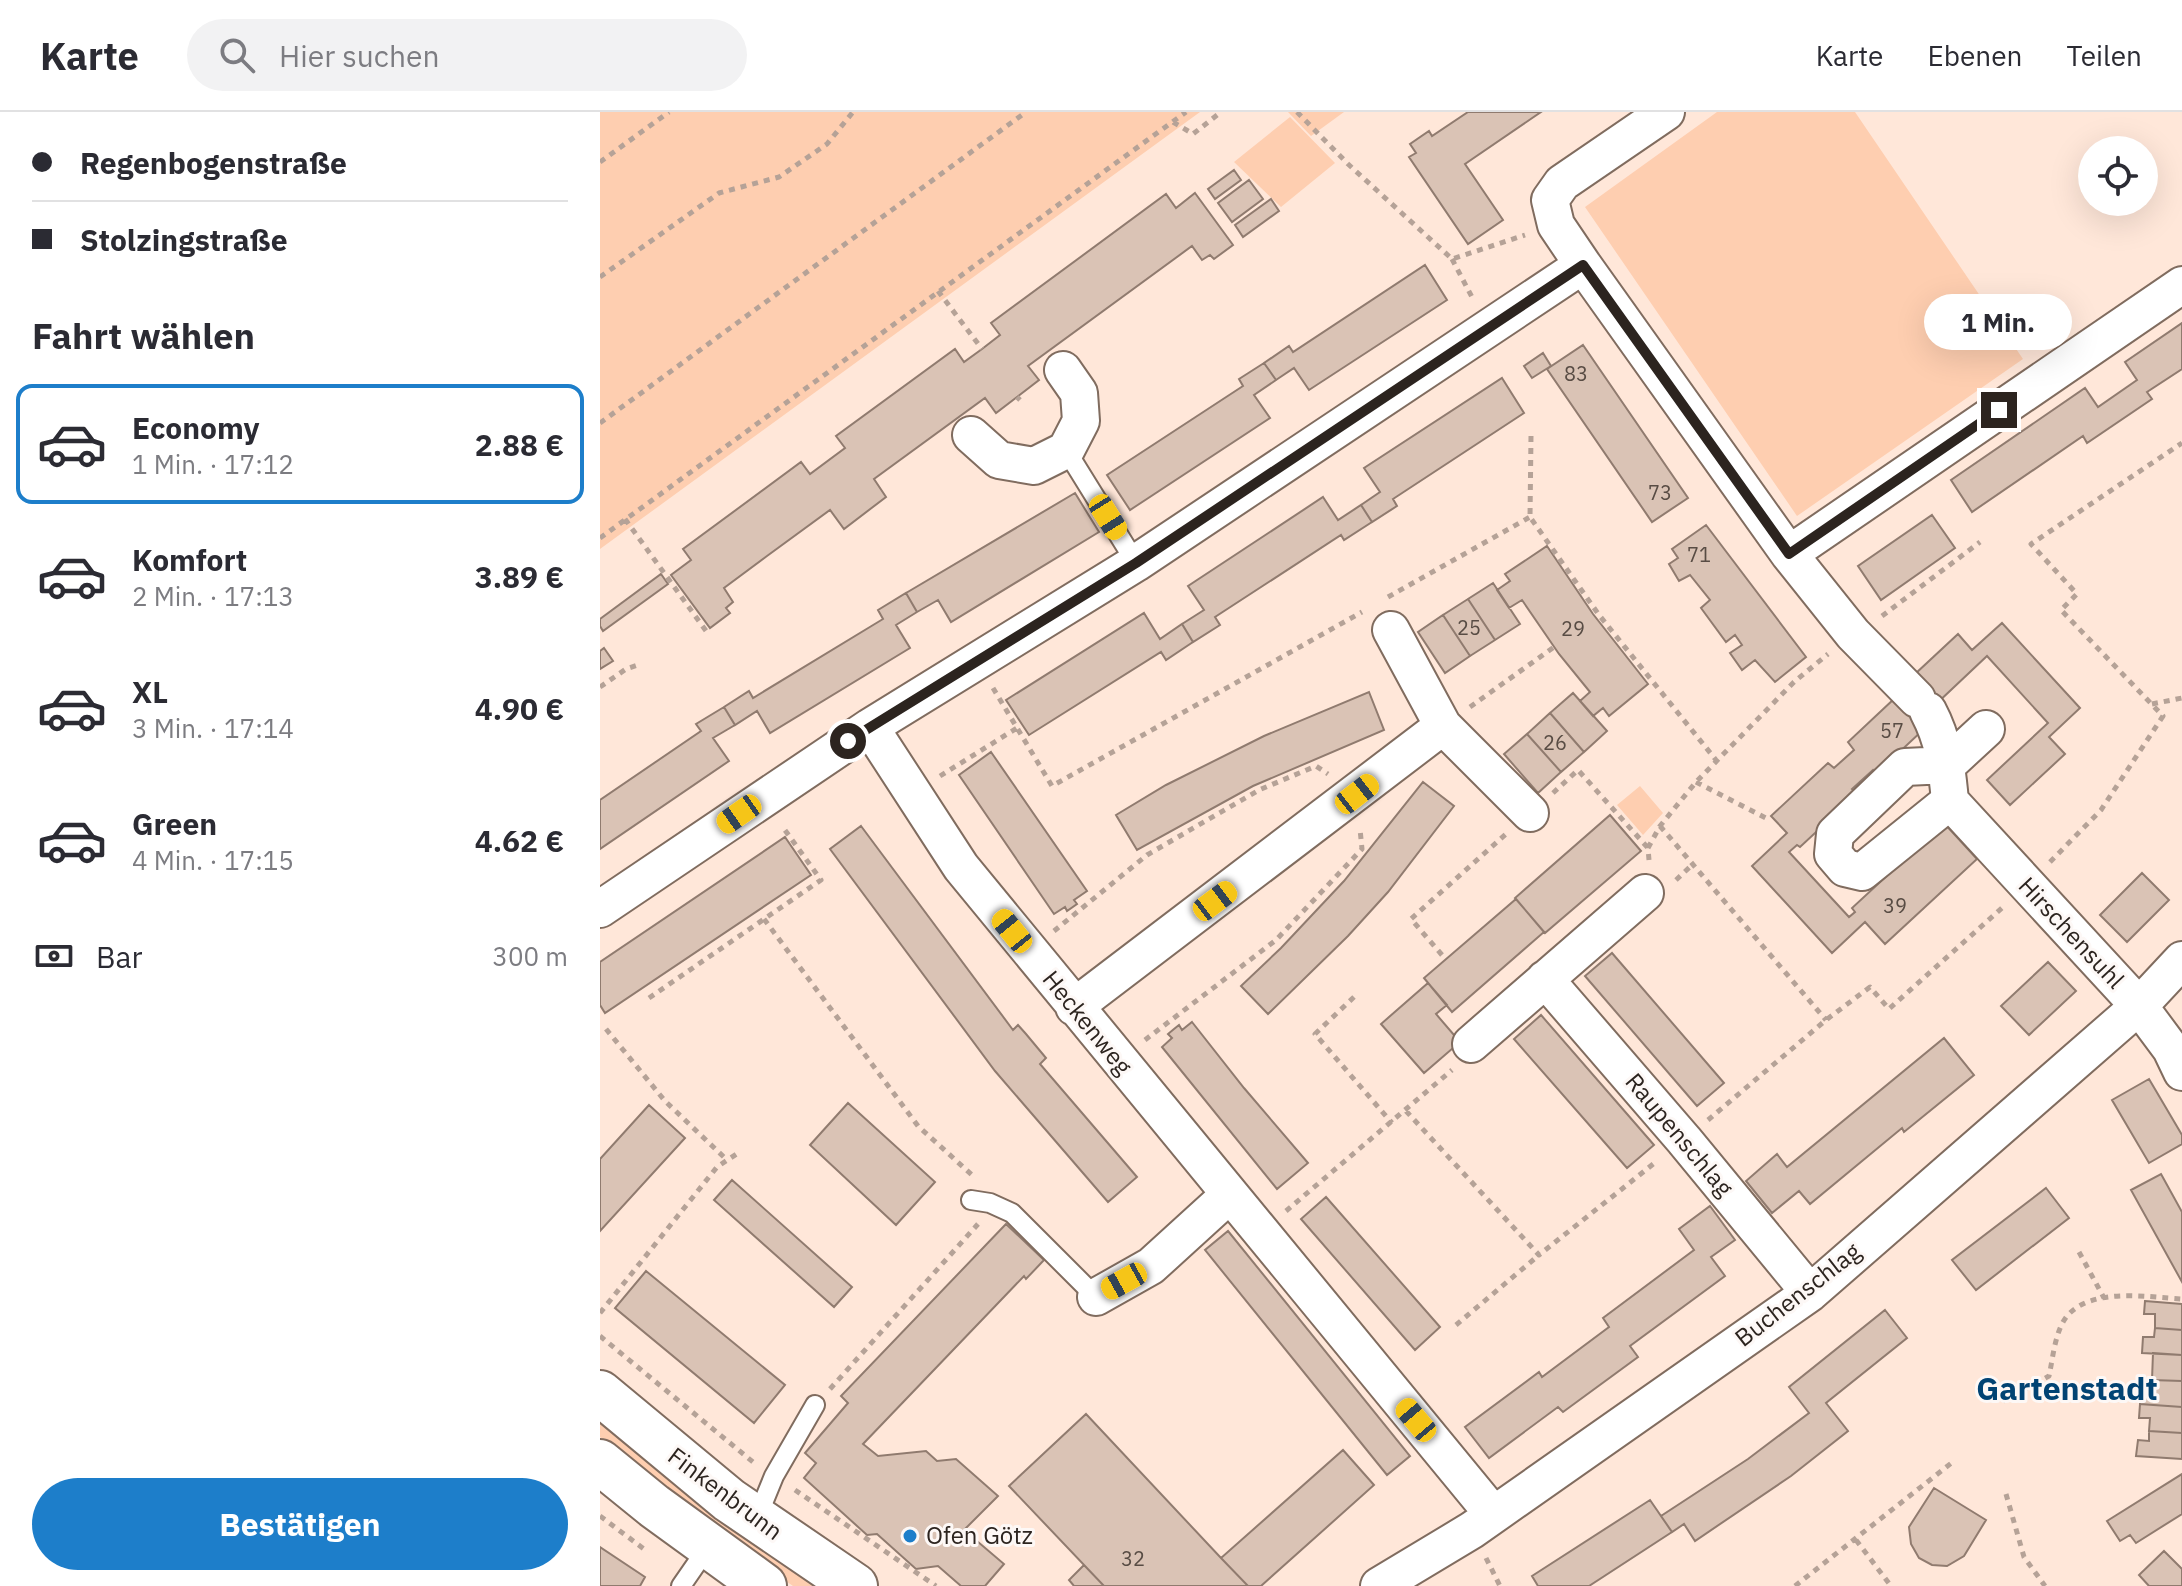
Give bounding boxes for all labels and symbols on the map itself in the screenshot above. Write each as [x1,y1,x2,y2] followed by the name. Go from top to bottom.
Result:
[1925,294,2073,350] callout: 1 Min.
[1564,360,1588,387] house number: 83
[1981,392,2017,428] route end
[1648,479,1672,506] house number: 73
[1085,490,1131,544] car
[1687,541,1711,568] house number: 71
[1457,614,1481,641] house number: 25
[1561,615,1585,642] house number: 29
[1880,717,1904,744] house number: 57
[830,723,866,759] route start
[1543,729,1567,756] house number: 26
[1331,770,1383,818] car
[712,790,766,838] car
[2012,870,2132,995] street label: Hirschensuhl
[1189,877,1241,925] car
[1883,892,1907,919] house number: 39
[988,905,1036,957] car
[1036,964,1140,1081] street label: Heckenweg
[1619,1066,1741,1203] street label: Raupenschlag
[1728,1235,1867,1353] street label: Buchenschlag
[1097,1259,1151,1303] car
[1976,1367,2158,1409] district label: Gartenstadt
[1391,1394,1441,1446] car
[662,1440,789,1547] street label: Finkenbrunn
[926,1519,1033,1551] place label: Ofen Götz
[901,1527,919,1545] marker: Ofen Götz
[1121,1545,1145,1572] house number: 32

